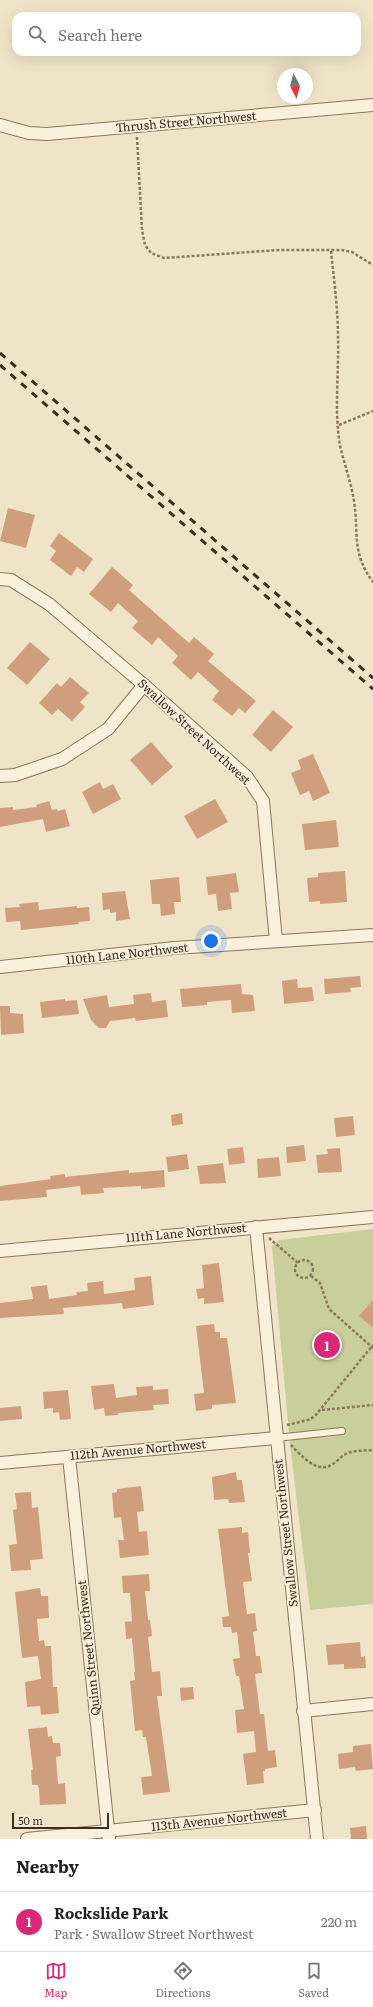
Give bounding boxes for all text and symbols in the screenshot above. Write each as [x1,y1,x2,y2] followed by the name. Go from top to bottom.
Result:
[12,12,361,56] search box
[26,23,48,45] icon: search
[58,23,142,46] text: Search here
[277,68,313,104] north arrow
[115,106,257,136] street label: Thrush Street Northwest
[134,674,255,789] street label: Swallow Street Northwest
[201,931,221,951] your location
[65,938,189,968] street label: 110th Lane Northwest
[125,1218,247,1246] street label: 111th Lane Northwest
[314,1330,340,1360] pin: 1
[69,1434,207,1464] street label: 112th Avenue Northwest
[268,1458,302,1608] street label: Swallow Street Northwest
[72,1579,104,1717] street label: Quinn Street Northwest
[150,1803,288,1835] street label: 113th Avenue Northwest
[12,1811,109,1830] scale bar
[18,1812,43,1828] text: 50 m
[16,1853,79,1878] text: Nearby
[54,1901,168,1924] text: Rockslide Park
[26,1912,32,1931] text: 1
[321,1912,357,1931] text: 220 m
[54,1924,253,1943] text: Park · Swallow Street Northwest
[44,1960,67,2000] tab: Map
[155,1960,210,2000] tab: Directions
[298,1960,329,2000] tab: Saved

